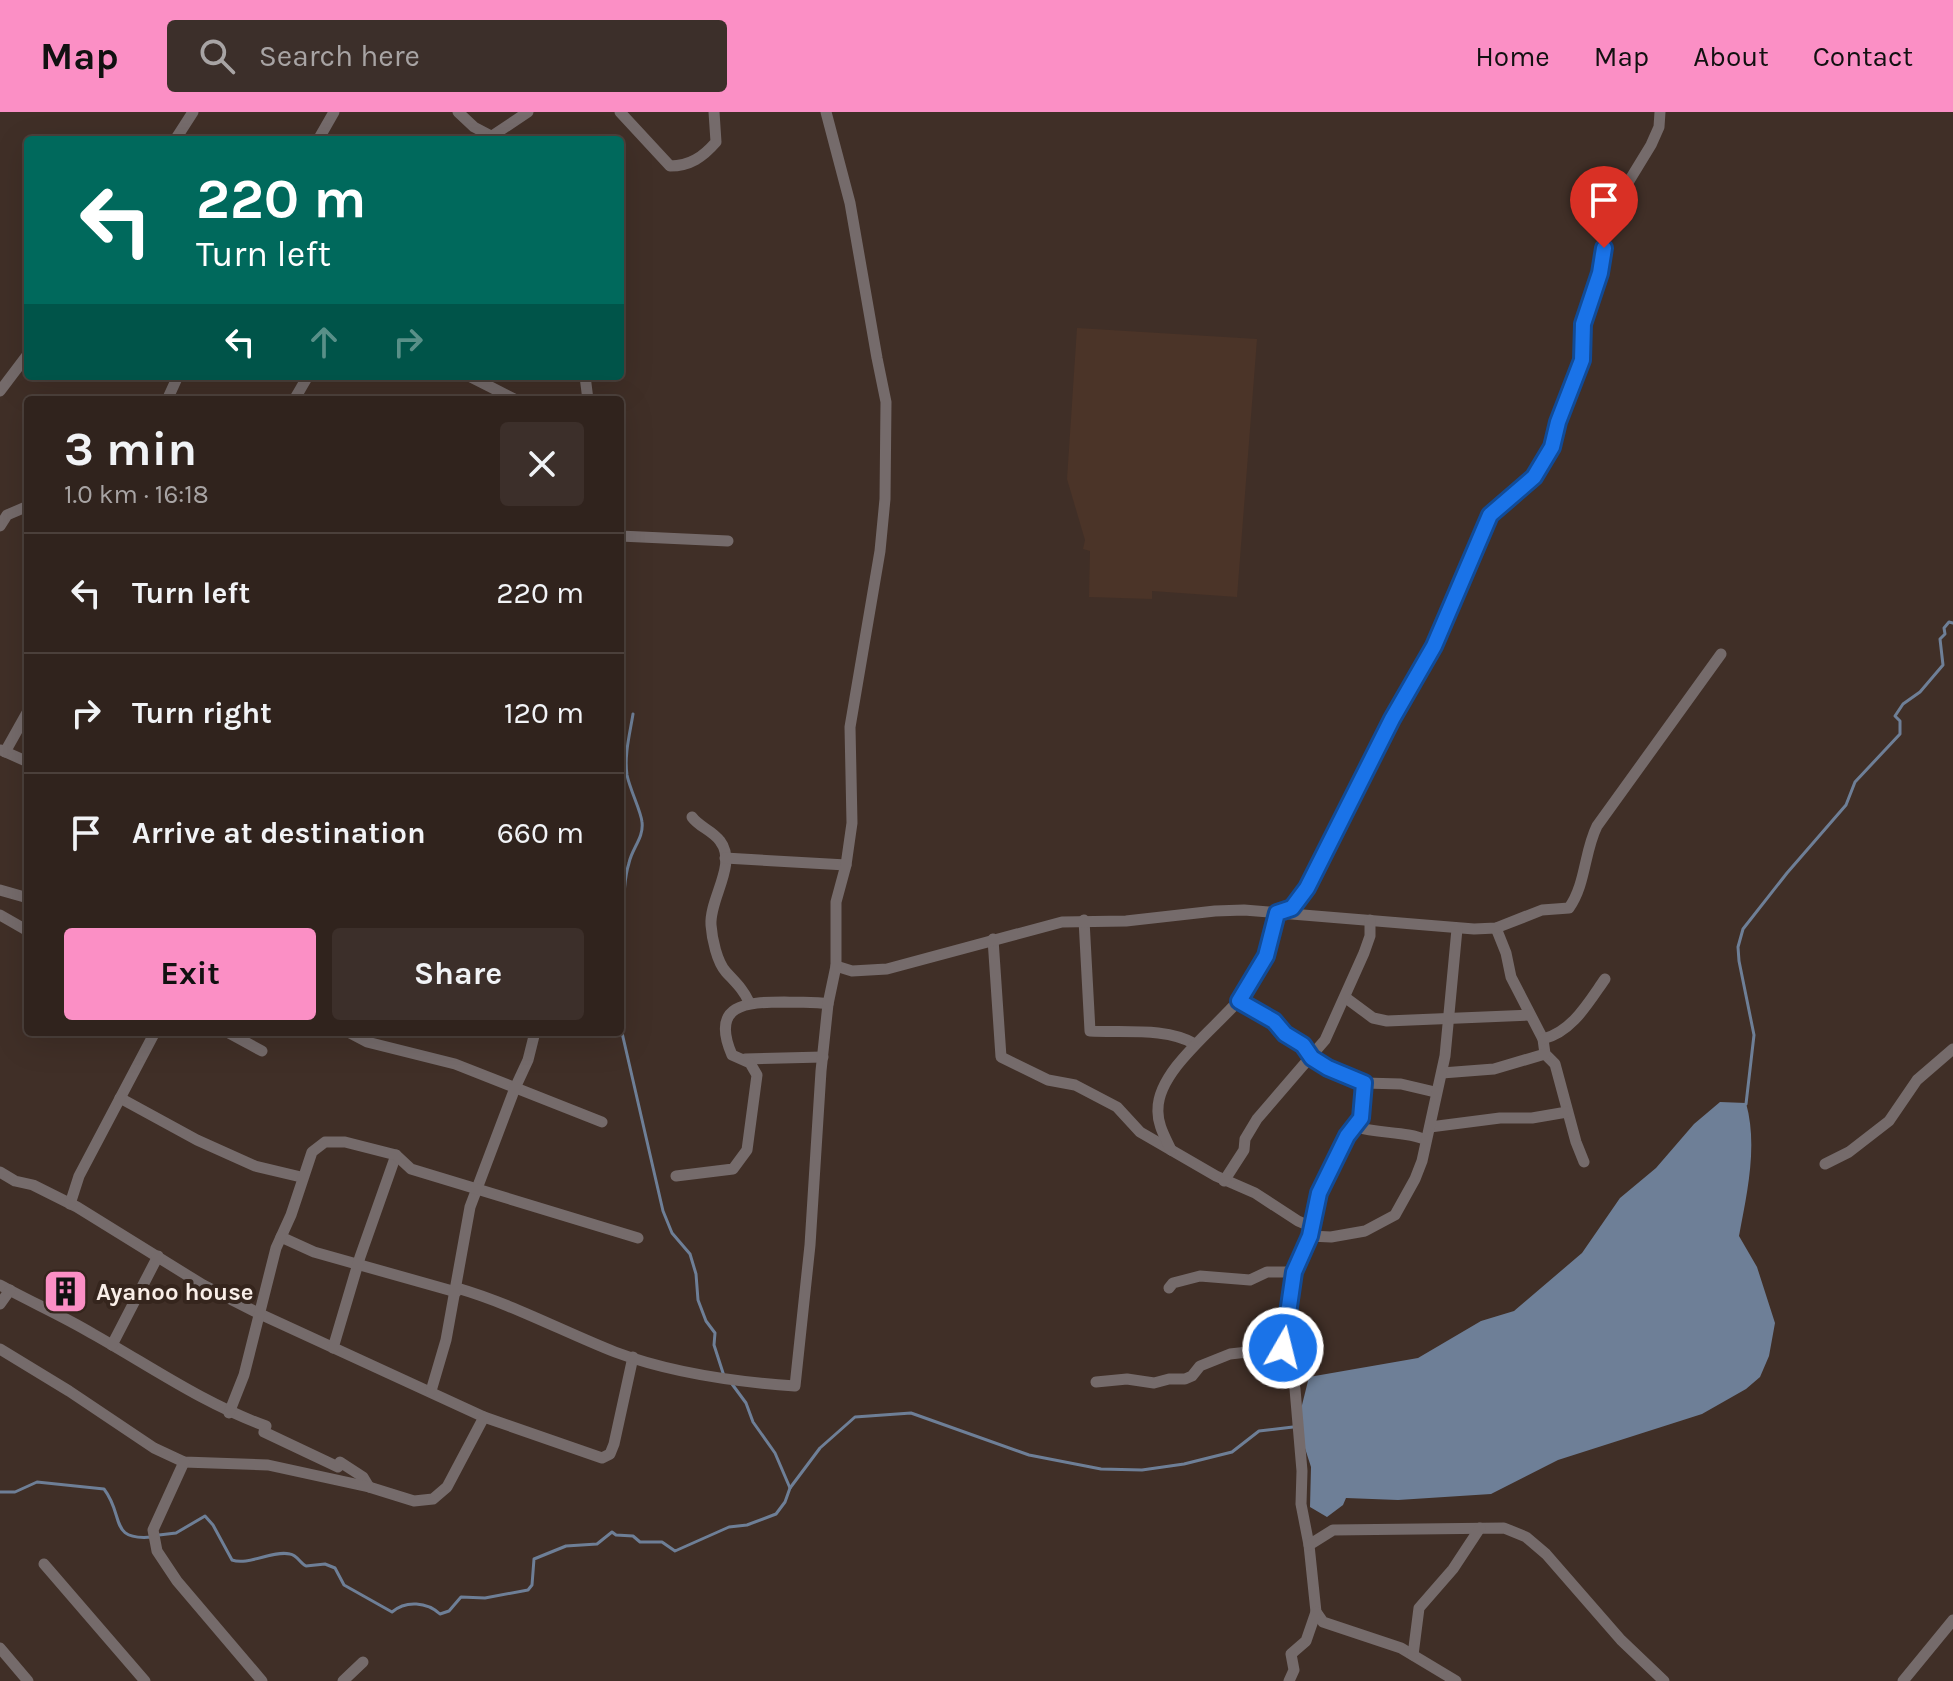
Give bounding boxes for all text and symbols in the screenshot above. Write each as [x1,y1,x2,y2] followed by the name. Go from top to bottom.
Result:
[167,20,727,92] search box
[40,34,119,79] text: Map
[195,34,239,78] icon: search
[259,38,420,74] text: Search here
[1475,40,1550,73] text: Home
[1594,40,1649,73] text: Map
[1693,40,1769,73] text: About
[1813,40,1913,73] text: Contact
[196,166,367,231] text: 220 m
[1570,166,1638,248] pin
[64,168,168,272] icon: left
[1582,178,1626,222] icon: arrive
[196,233,331,275] text: Turn left
[218,320,262,364] icon: left
[302,320,346,364] icon: ahead
[386,320,430,364] icon: right
[64,421,197,477] text: 3 min
[500,422,584,506] button: close
[64,479,209,510] text: 1.0 km · 16:18
[64,571,108,615] icon: left
[132,575,250,611] text: Turn left
[496,575,584,611] text: 220 m
[64,691,108,735] icon: right
[132,695,272,731] text: Turn right
[504,695,584,731] text: 120 m
[64,811,108,855] icon: arrive
[132,815,426,851] text: Arrive at destination
[497,815,584,851] text: 660 m
[64,928,316,1020] button: Exit
[332,928,584,1020] button: Share
[41,1268,89,1316] building icon: Ayanoo house
[96,1278,254,1306] place label: Ayanoo house
[1241,1306,1325,1390] position arrow

